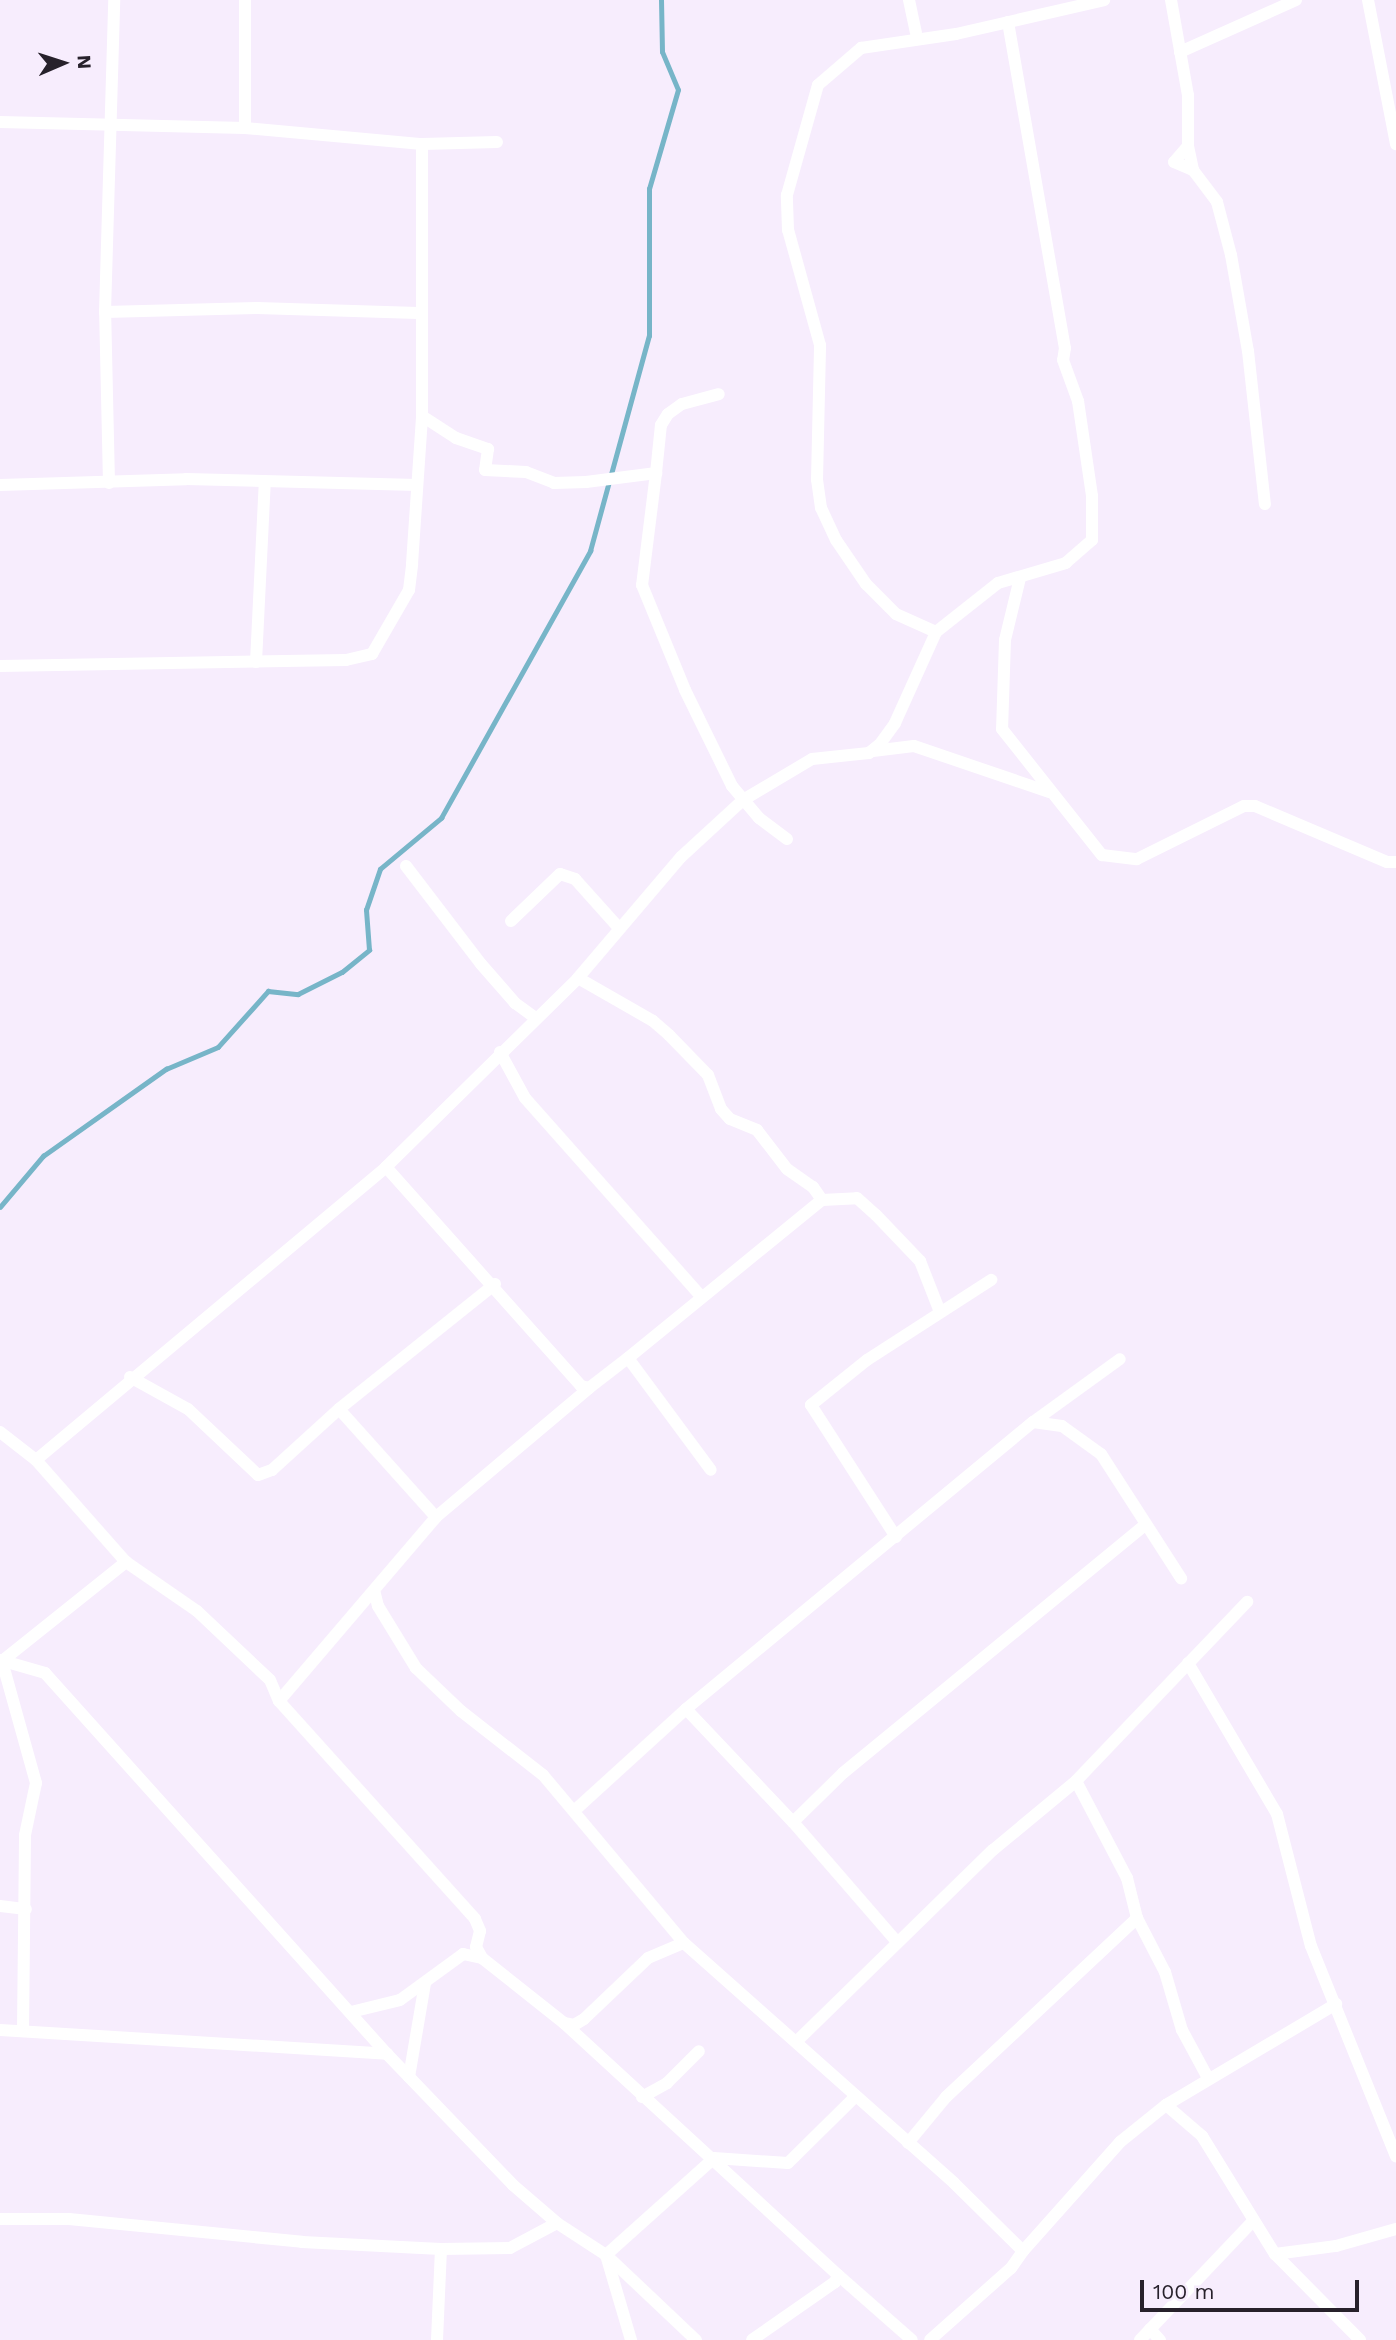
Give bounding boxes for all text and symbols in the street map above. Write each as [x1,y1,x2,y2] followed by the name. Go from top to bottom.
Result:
[28,28,98,98] north arrow
[73,54,96,70] text: N
[1144,2266,1363,2310] scale bar
[1153,2279,1215,2304] text: 100 m

